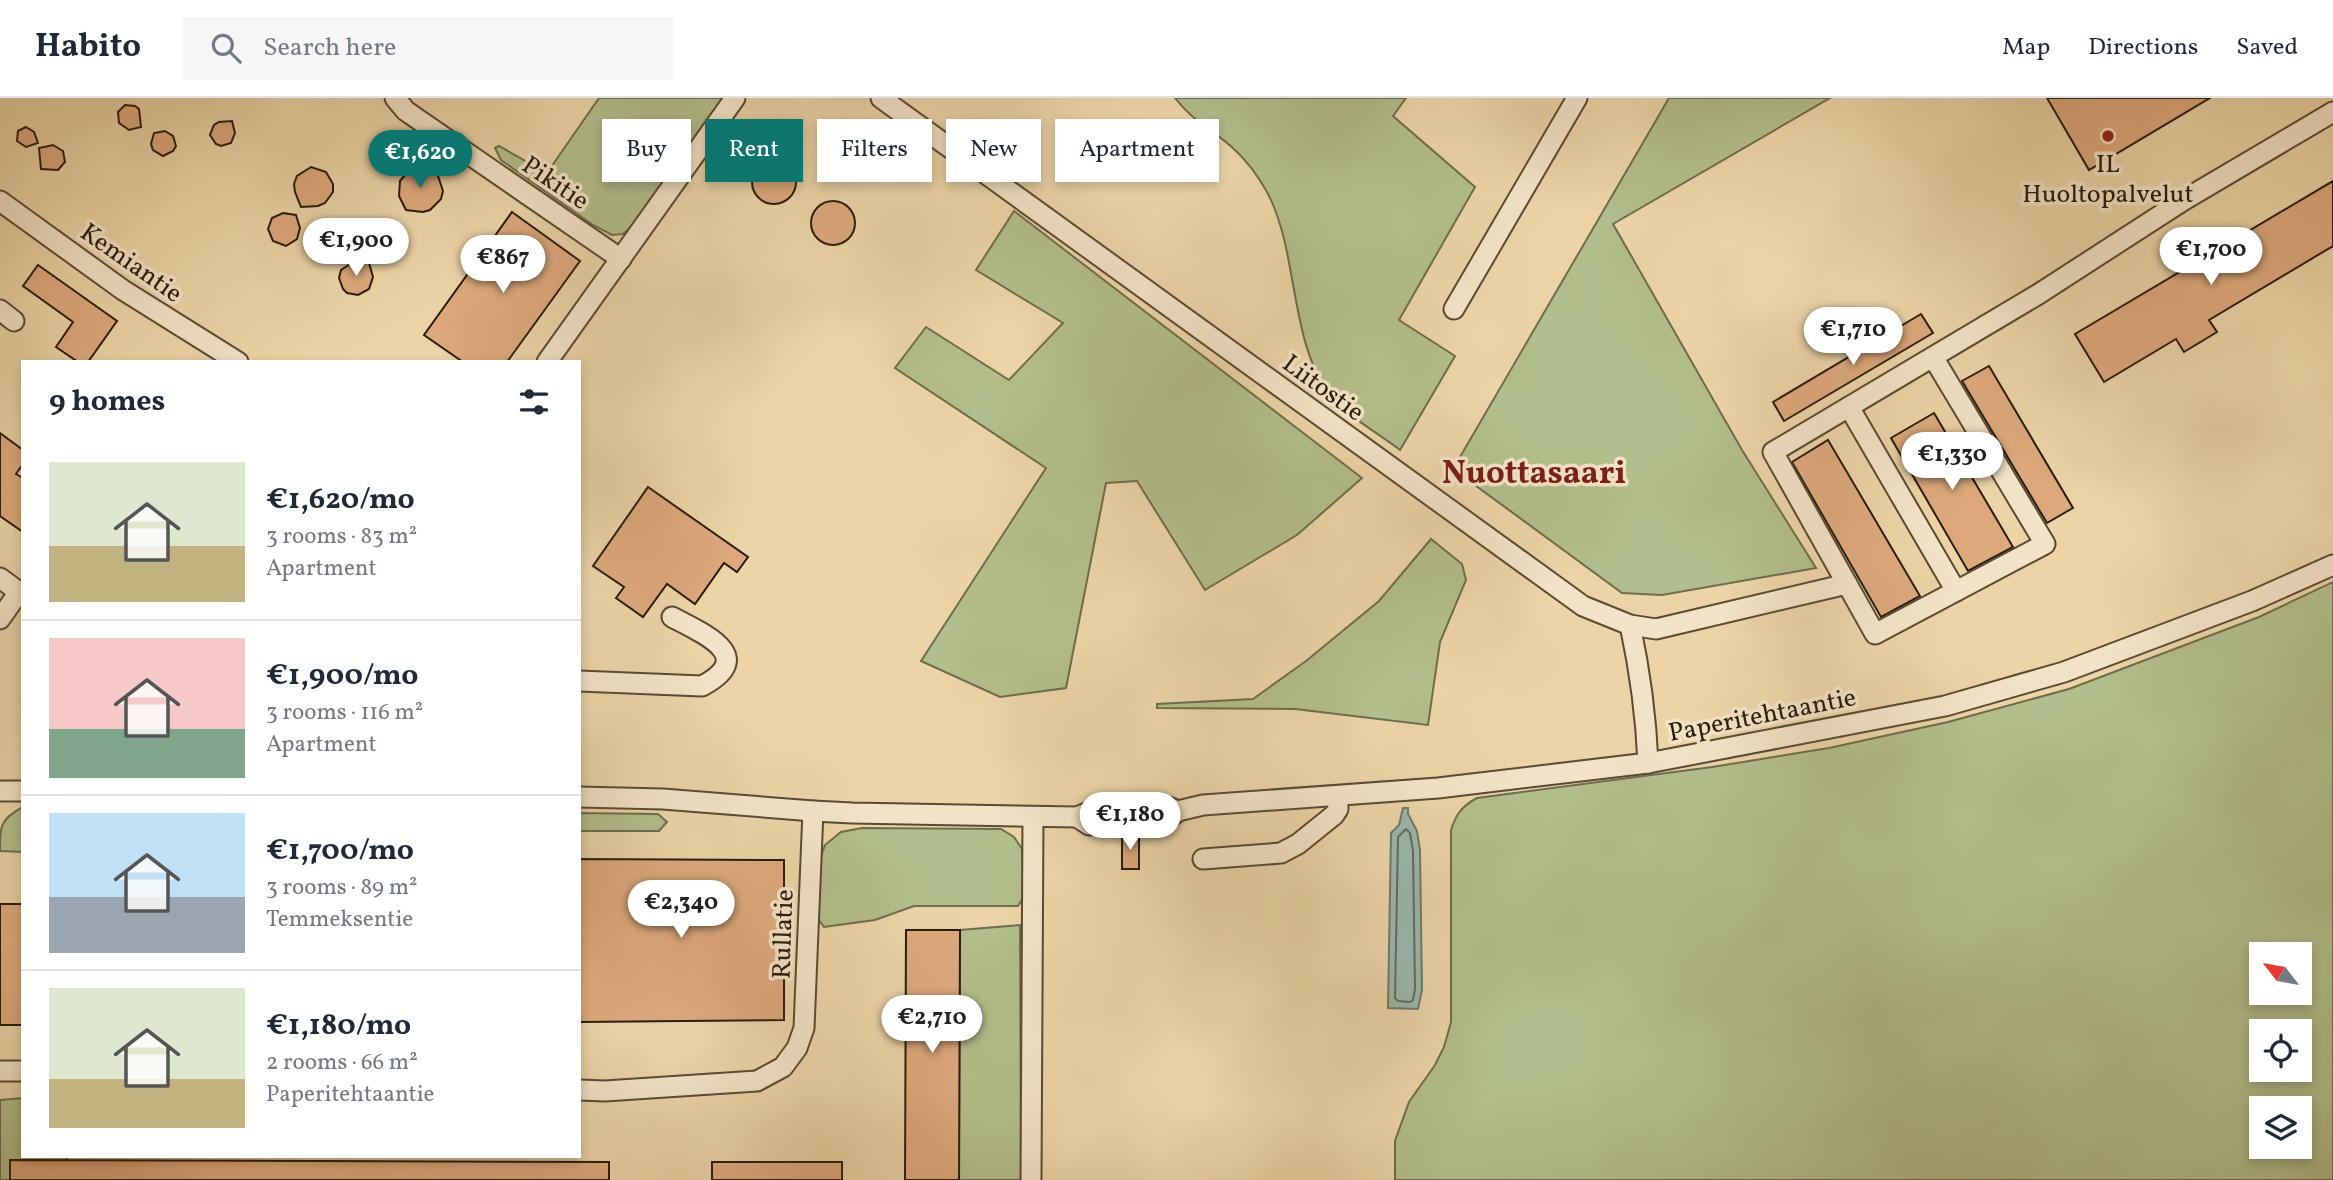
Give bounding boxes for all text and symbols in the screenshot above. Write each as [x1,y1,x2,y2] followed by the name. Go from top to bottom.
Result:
[183,17,673,80] search box
[35,25,141,71] text: Habito
[207,29,245,67] icon: search
[263,30,396,66] text: Search here
[2002,31,2050,65] text: Map
[2088,31,2198,65] text: Directions
[2236,31,2298,65] text: Saved
[602,119,691,182] chip: Buy
[705,119,803,182] chip: Rent
[817,119,932,182] chip: Filters
[946,119,1041,182] chip: New
[1055,119,1219,182] chip: Apartment
[2100,128,2116,144] marker: IL Huoltopalvelut
[363,130,477,190] pin: €1,620
[384,137,456,169] text: €1,620
[2022,147,2194,213] place label: IL Huoltopalvelut
[514,148,596,219] street label: Pikitie
[72,215,189,312] street label: Kemiantie
[299,218,413,278] pin: €1,900
[319,225,393,257] text: €1,900
[2154,228,2268,287] pin: €1,700
[2176,234,2246,266] text: €1,700
[462,236,544,295] pin: €867
[476,242,530,274] text: €867
[1796,308,1910,367] pin: €1,710
[1820,314,1886,346] text: €1,710
[1274,347,1371,431] street label: Liitostie
[49,381,165,423] text: 9 homes
[515,383,553,421] icon: filters
[1895,432,2009,492] pin: €1,330
[1917,439,1987,471] text: €1,330
[1442,452,1626,498] district label: Nuottasaari
[266,479,415,521] text: €1,620/mo
[105,490,189,574] icon: home
[266,521,417,553] text: 3 rooms · 83 m²
[266,553,377,585] text: Apartment
[266,655,418,697] text: €1,900/mo
[105,666,189,750] icon: home
[1665,680,1859,752] street label: Paperitehtaantie
[266,697,423,729] text: 3 rooms · 116 m²
[266,729,377,761] text: Apartment
[1073,792,1187,852] pin: €1,180
[1096,799,1164,831] text: €1,180
[266,830,414,872] text: €1,700/mo
[105,841,189,925] icon: home
[266,872,418,904] text: 3 rooms · 89 m²
[624,880,738,940] pin: €2,340
[644,887,718,919] text: €2,340
[764,889,804,980] street label: Rullatie
[266,904,413,936] text: Temmeksentie
[2249,942,2312,1004] north arrow
[2249,942,2312,1159] map controls
[875,996,989,1055] pin: €2,710
[897,1002,967,1034] text: €2,710
[266,1005,411,1047] text: €1,180/mo
[105,1016,189,1100] icon: home
[2249,1019,2312,1082] button: locate
[266,1047,418,1079] text: 2 rooms · 66 m²
[266,1079,435,1111] text: Paperitehtaantie
[2249,1096,2312,1159] button: layers

